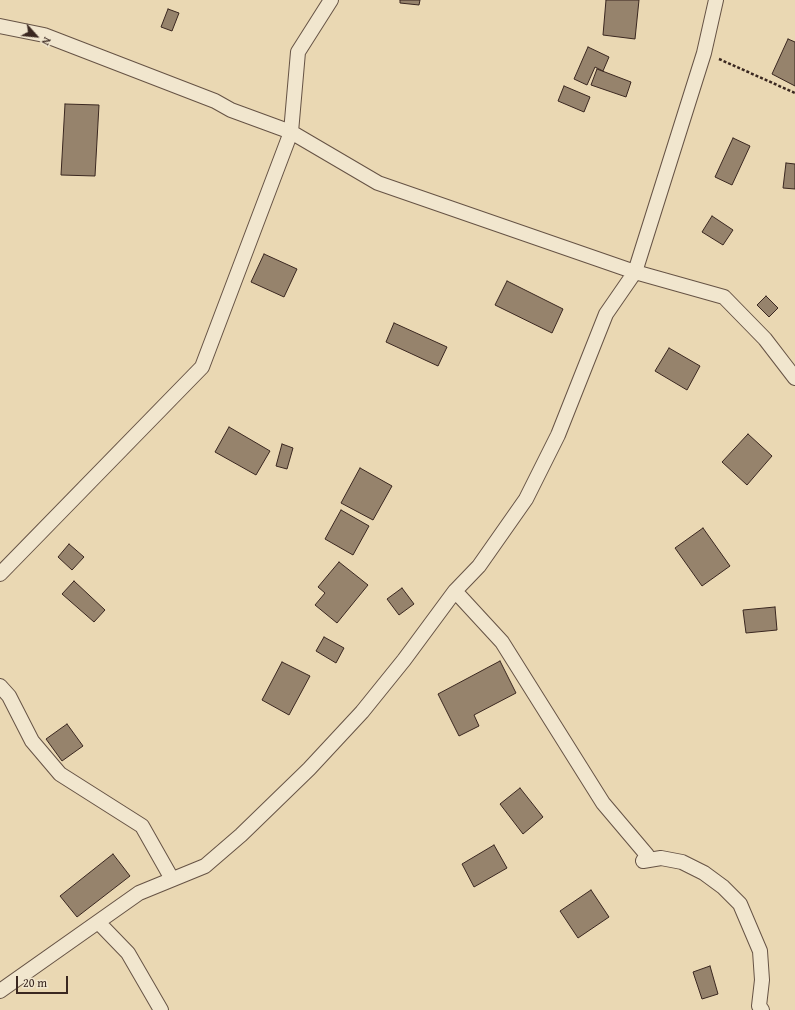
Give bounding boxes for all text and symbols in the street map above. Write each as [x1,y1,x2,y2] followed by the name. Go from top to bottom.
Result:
[16,16,56,56] north arrow
[38,35,55,48] text: N
[18,968,70,994] scale bar
[23,974,47,991] text: 20 m

